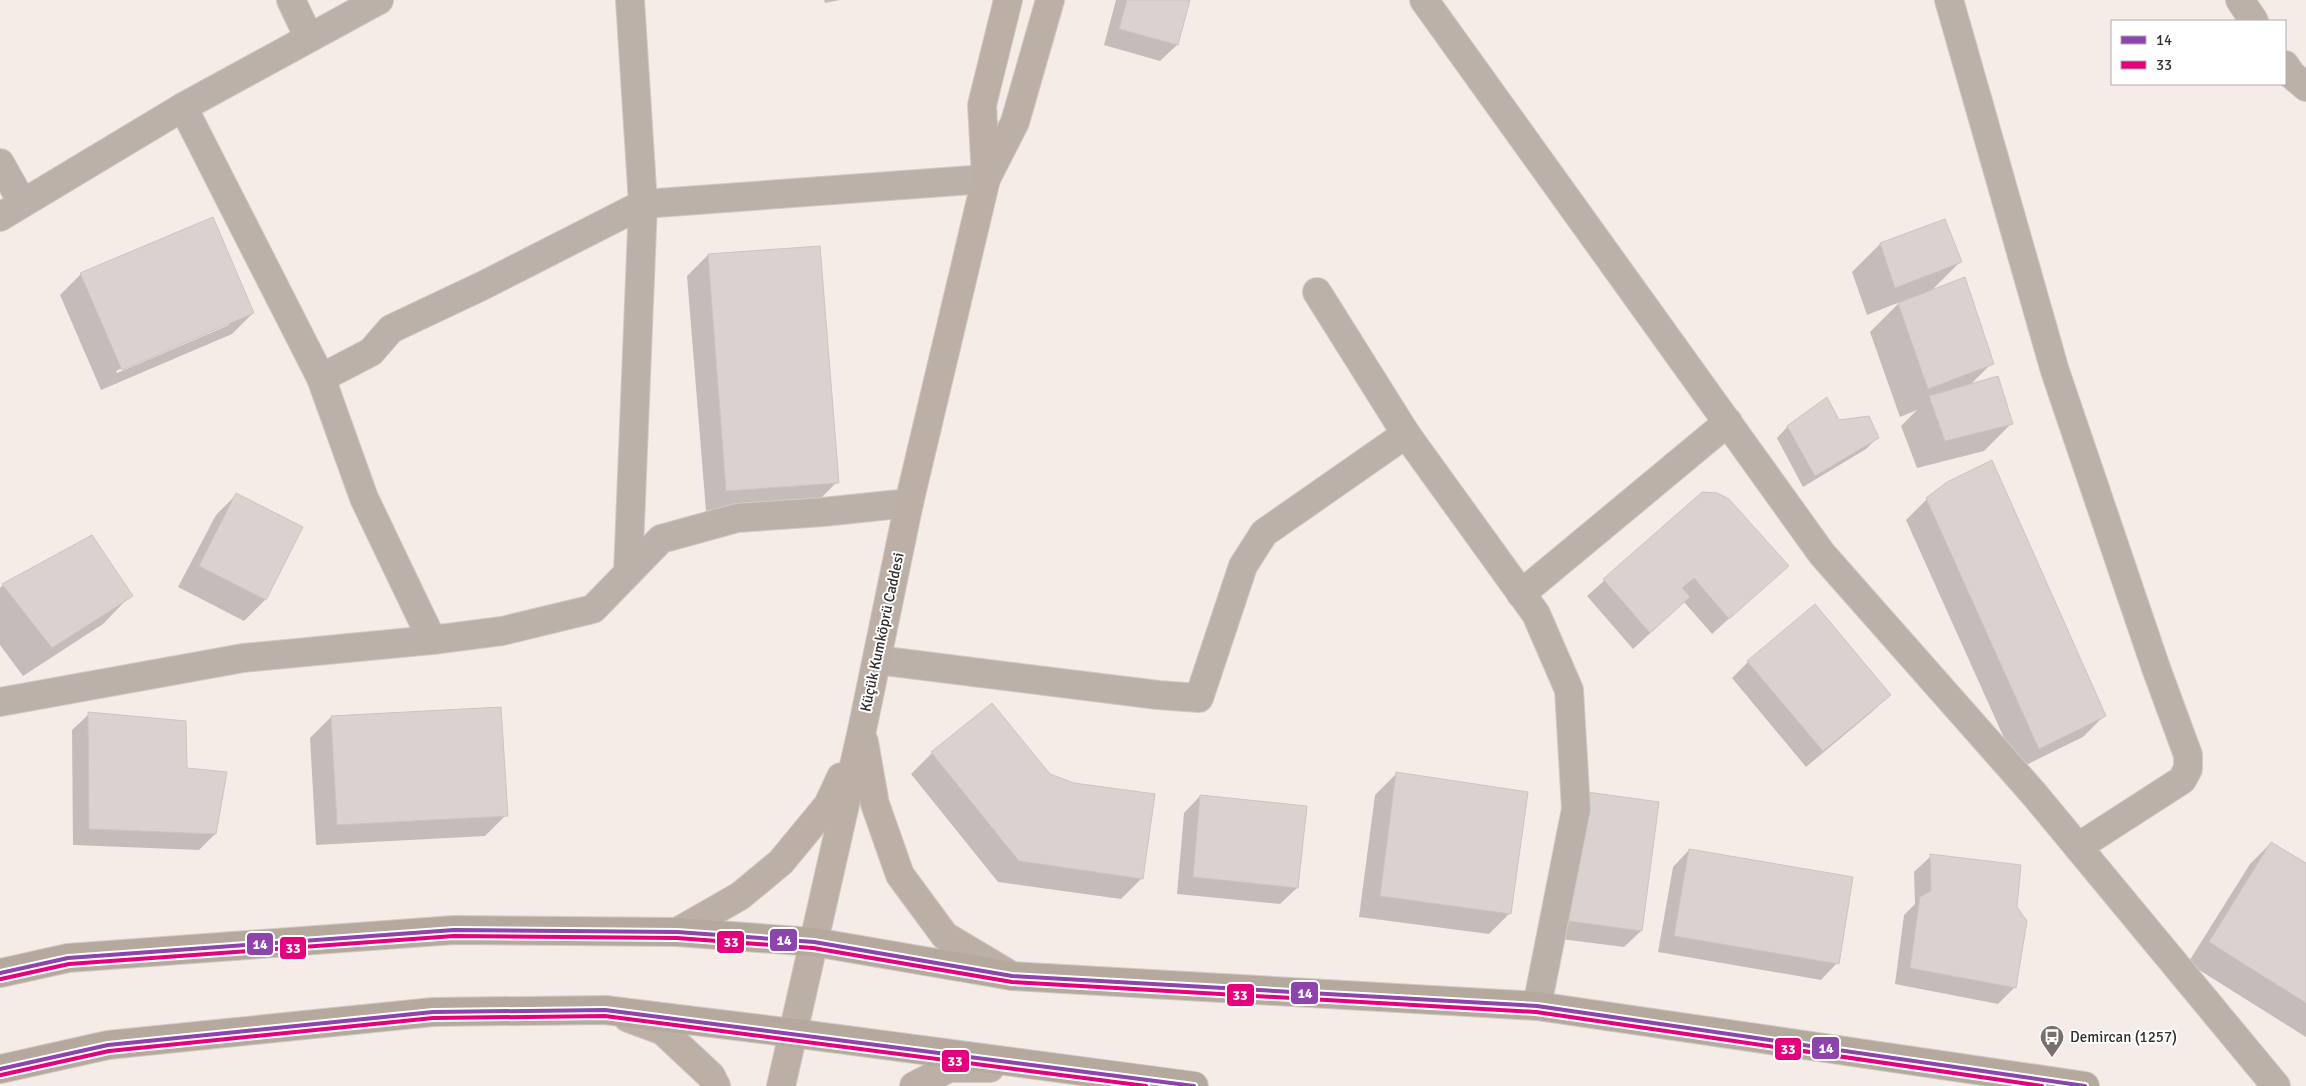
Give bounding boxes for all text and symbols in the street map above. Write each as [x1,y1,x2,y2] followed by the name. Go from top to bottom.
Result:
[2111,20,2286,85] legend
[2156,31,2172,49] text: 14
[2156,56,2172,74] text: 33
[856,551,908,713] street label: Küçük Kumköprü Caddesi
[769,928,798,952] line badge: 14
[716,930,745,954] line badge: 33
[246,932,274,956] line badge: 14
[776,932,792,949] text: 14
[723,934,739,951] text: 33
[252,936,268,953] text: 14
[279,936,307,960] line badge: 33
[285,940,301,957] text: 33
[1290,981,1319,1005] line badge: 14
[1226,983,1255,1007] line badge: 33
[1297,985,1313,1002] text: 14
[1232,987,1248,1004] text: 33
[2039,1024,2065,1058] bus stop icon: Demircan (1257)
[2070,1028,2177,1046] place label: Demircan (1257)
[1811,1036,1840,1060] line badge: 14
[1774,1037,1802,1061] line badge: 33
[1818,1040,1834,1057] text: 14
[1780,1041,1796,1058] text: 33
[941,1049,970,1073] line badge: 33
[947,1053,963,1070] text: 33

